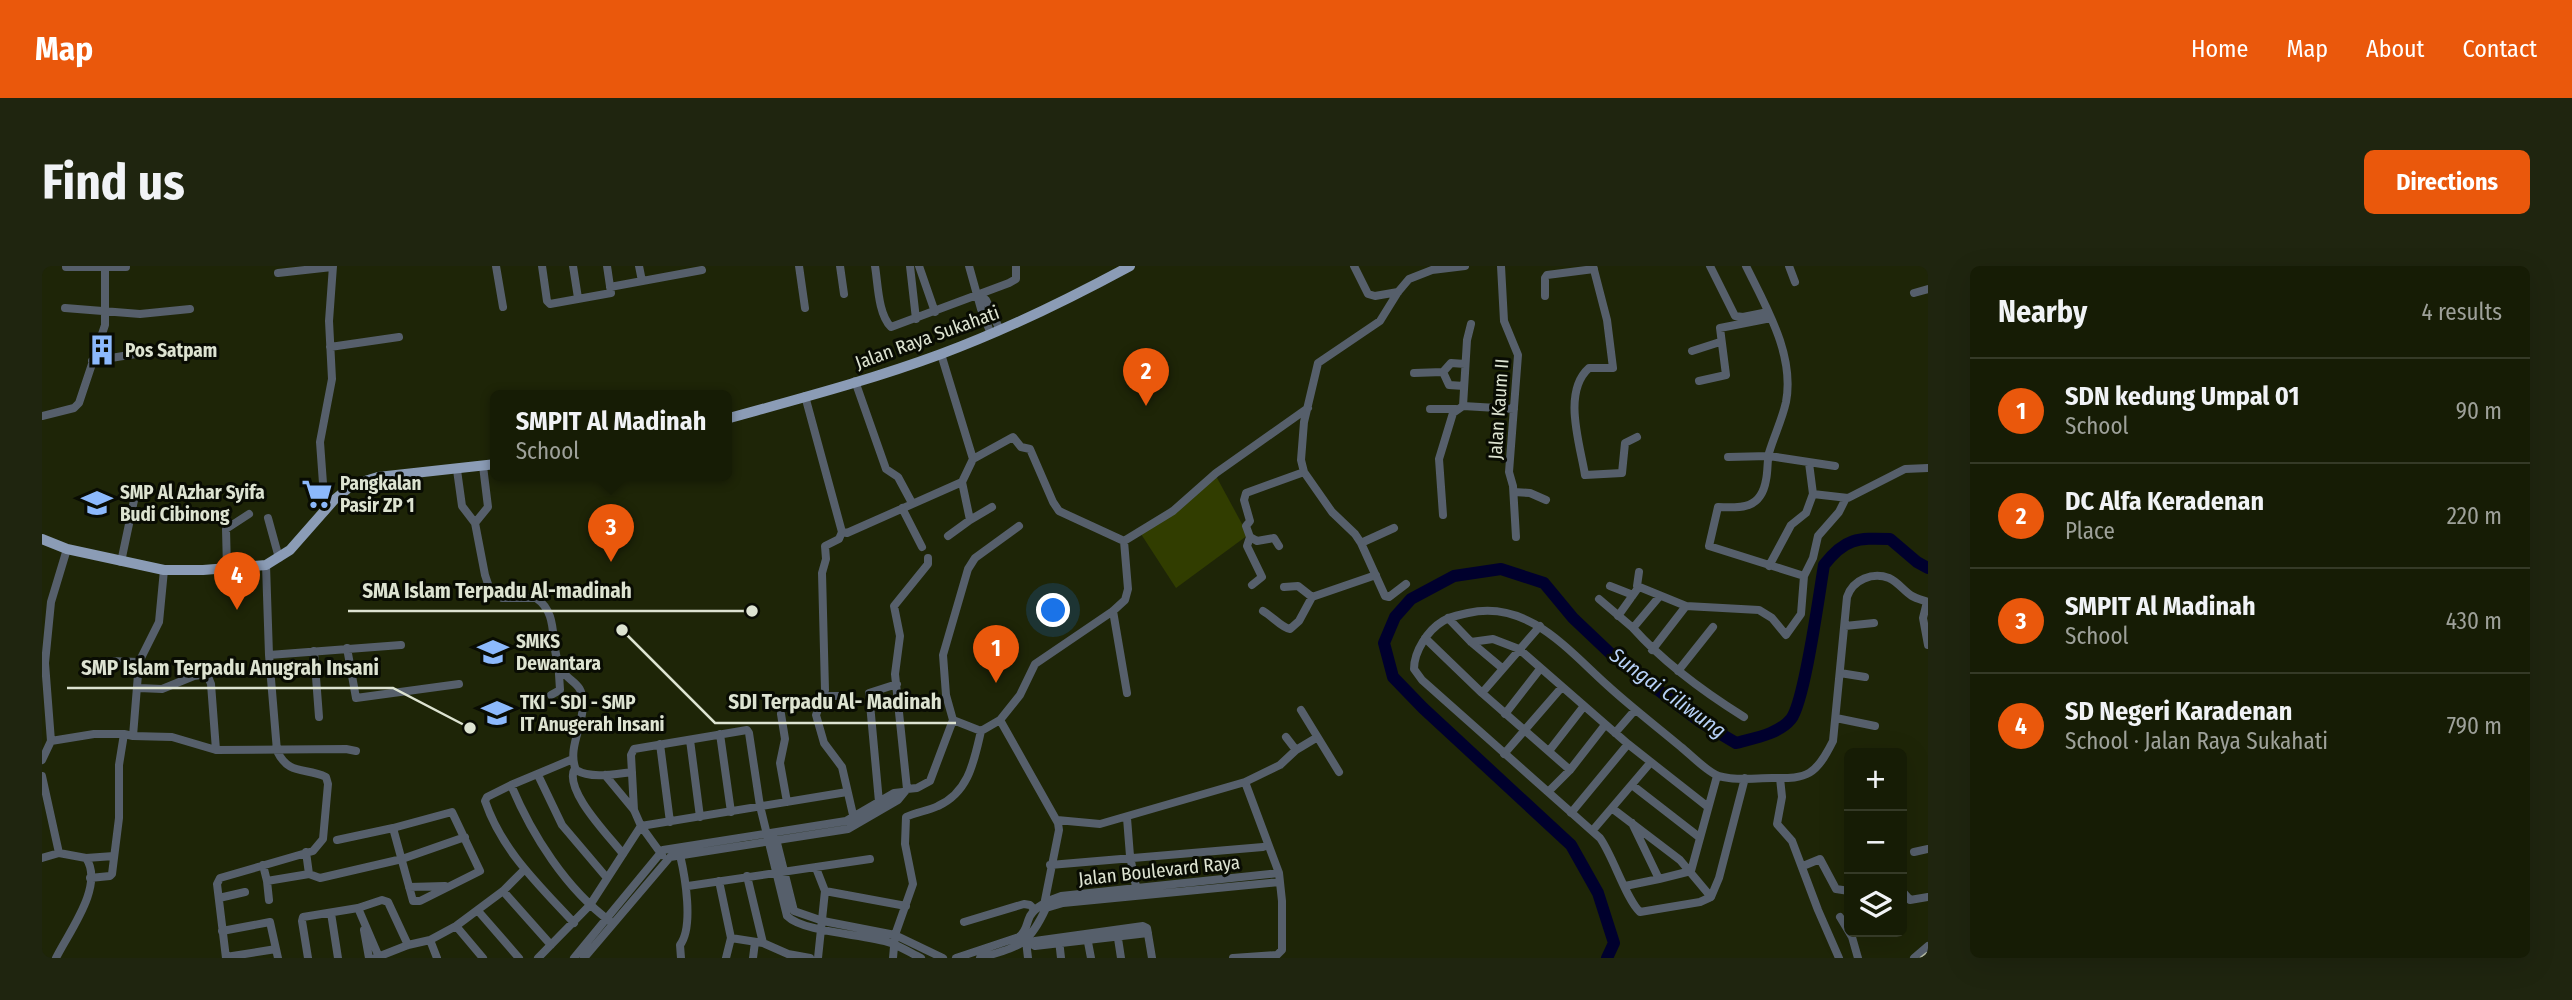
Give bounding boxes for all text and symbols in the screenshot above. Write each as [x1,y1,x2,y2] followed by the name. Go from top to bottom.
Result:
[35,29,93,69] text: Map
[2191,35,2248,63] text: Home
[2286,35,2328,63] text: Map
[2366,35,2424,63] text: About
[2462,35,2537,63] text: Contact
[2364,150,2530,214] button: Directions
[42,153,185,212] text: Find us
[1998,294,2087,330] text: Nearby
[2421,298,2502,326] text: 4 results
[852,301,1002,374] street label: Jalan Raya Sukahati
[85,333,119,367] building icon: Pos Satpam
[125,339,217,362] place label: Pos Satpam
[1123,348,1169,406] pin: 2
[1483,358,1514,460] street label: Jalan Kaum II
[2065,381,2299,412] text: SDN kedung Umpal 01
[490,390,732,481] popup
[2016,397,2026,425] text: 1
[2456,397,2502,425] text: 90 m
[516,406,706,437] text: SMPIT Al Madinah
[2065,412,2129,440] text: School
[516,437,579,465] text: School
[340,472,421,517] place label: Pangkalan Pasir ZP 1
[300,477,334,511] supermarket icon: Pangkalan Pasir ZP 1
[120,481,265,526] place label: SMP Al Azhar Syifa Budi Cibinong
[80,486,114,520] school or university icon: SMP Al Azhar Syifa Budi Cibinong
[2065,486,2264,517] text: DC Alfa Keradenan
[2016,502,2026,530] text: 2
[2447,502,2502,530] text: 220 m
[588,504,634,562] pin: 3
[2065,517,2115,545] text: Place
[214,552,260,610] pin: 4
[348,569,646,611] callout: SMA Islam Terpadu Al-madinah
[362,578,632,604] text: SMA Islam Terpadu Al-madinah
[2065,591,2256,622] text: SMPIT Al Madinah
[1036,593,1070,627] your location
[2016,607,2026,635] text: 3
[2446,607,2502,635] text: 430 m
[2065,622,2129,650] text: School
[973,625,1019,683] pin: 1
[516,630,601,675] place label: SMKS Dewantara
[476,635,510,669] school or university icon: SMKS Dewantara
[1604,642,1731,744] water label: Sungai Ciliwung
[67,646,393,688] callout: SMP Islam Terpadu Anugrah Insani
[81,655,379,681] text: SMP Islam Terpadu Anugrah Insani
[715,681,956,723] callout: SDI Terpadu Al- Madinah
[728,689,942,715] text: SDI Terpadu Al- Madinah
[520,691,665,736] place label: TKI - SDI - SMP IT Anugerah Insani
[480,696,514,730] school or university icon: TKI - SDI - SMP IT Anugerah Insani
[2065,696,2292,727] text: SD Negeri Karadenan
[2015,712,2027,740] text: 4
[2447,712,2502,740] text: 790 m
[2065,727,2328,755] text: School · Jalan Raya Sukahati
[1844,748,1907,937] map controls
[1844,748,1907,811] button: +
[1844,811,1907,874] button: −
[1077,851,1241,890] street label: Jalan Boulevard Raya
[1844,874,1907,937] button: layers

